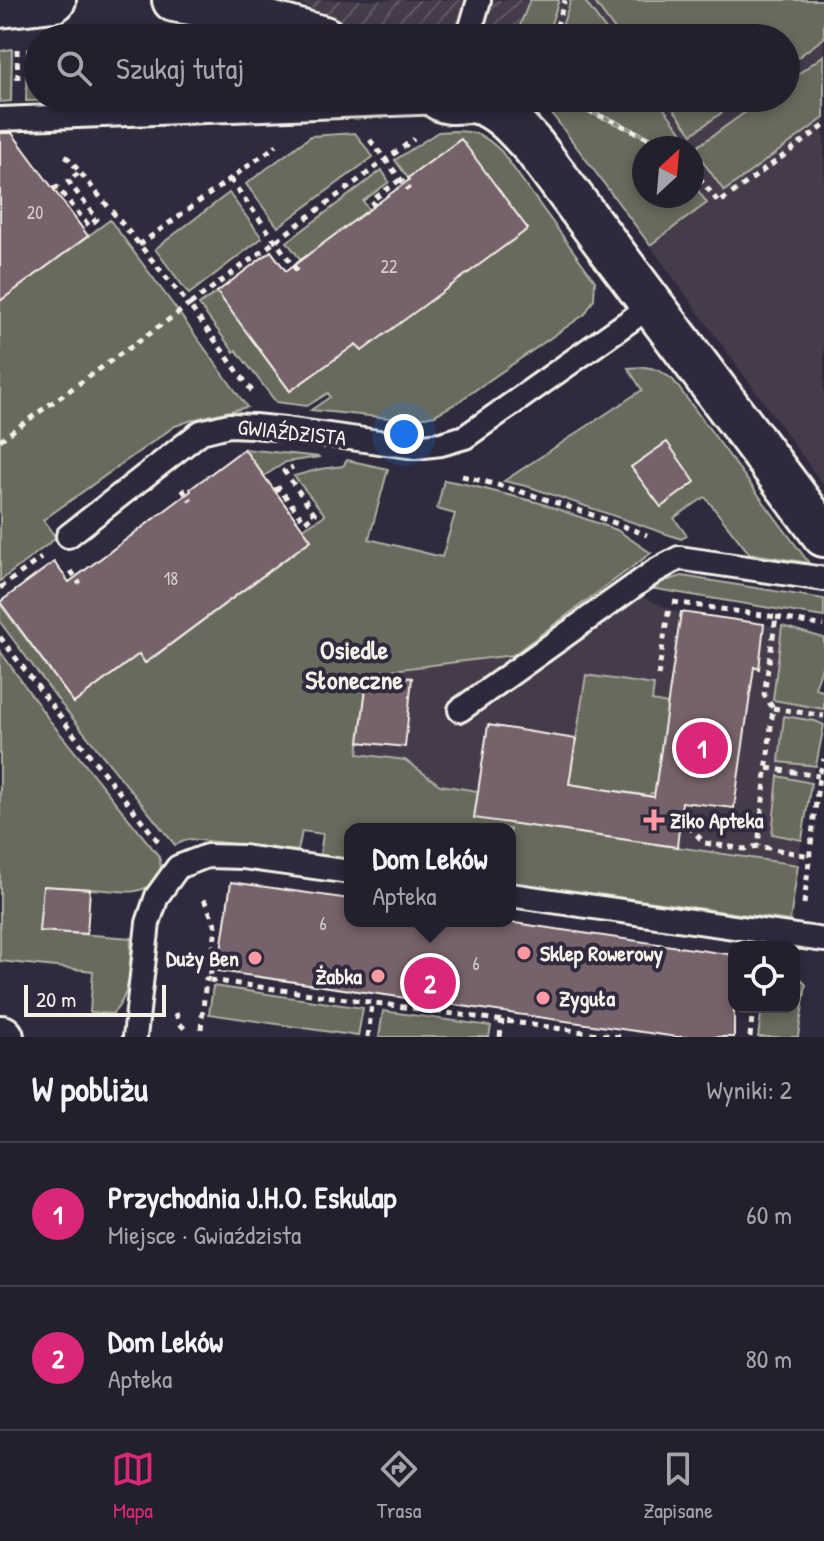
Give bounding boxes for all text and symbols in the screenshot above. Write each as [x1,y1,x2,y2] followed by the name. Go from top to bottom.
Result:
[24,24,800,112] search box
[52,46,96,90] icon: search
[116,48,244,88] text: Szukaj tutaj
[632,136,704,208] north arrow
[27,200,43,225] house number: 20
[381,254,398,279] house number: 22
[236,411,348,453] street label: GWIAŹDZISTA
[384,414,424,454] your location
[164,566,178,591] house number: 18
[305,632,404,697] district label: Osiedle Słoneczne
[676,718,728,778] pin: 1
[670,805,764,836] place label: Ziko Apteka
[645,811,663,829] marker: Ziko Apteka
[344,823,516,927] popup
[372,838,488,878] text: Dom Leków
[372,878,437,913] text: Apteka
[319,911,327,936] house number: 6
[540,938,664,969] place label: Sklep Rowerowy
[728,941,800,1013] map controls
[728,941,800,1013] button: locate
[166,943,239,974] place label: Duży Ben
[515,944,533,962] marker: Sklep Rowerowy
[246,949,264,967] marker: Duży Ben
[472,951,480,976] house number: 6
[404,953,456,1013] pin: 2
[315,961,362,991] place label: Żabka
[369,967,387,985] marker: Żabka
[24,981,166,1017] scale bar
[559,983,615,1014] place label: Zyguła
[36,984,76,1014] text: 20 m
[534,989,552,1007] marker: Zyguła
[32,1066,148,1112] text: W pobliżu
[707,1072,792,1107] text: Wyniki: 2
[108,1177,396,1217] text: Przychodnia J.H.O. Eskulap
[53,1197,63,1232] text: 1
[746,1197,792,1232] text: 60 m
[108,1217,301,1252] text: Miejsce · Gwiaździsta
[108,1321,223,1361] text: Dom Leków
[52,1341,64,1376] text: 2
[745,1341,792,1376] text: 80 m
[108,1361,172,1396] text: Apteka
[111,1447,155,1525] tab: Mapa
[377,1447,421,1525] tab: Trasa
[643,1447,713,1525] tab: Zapisane

